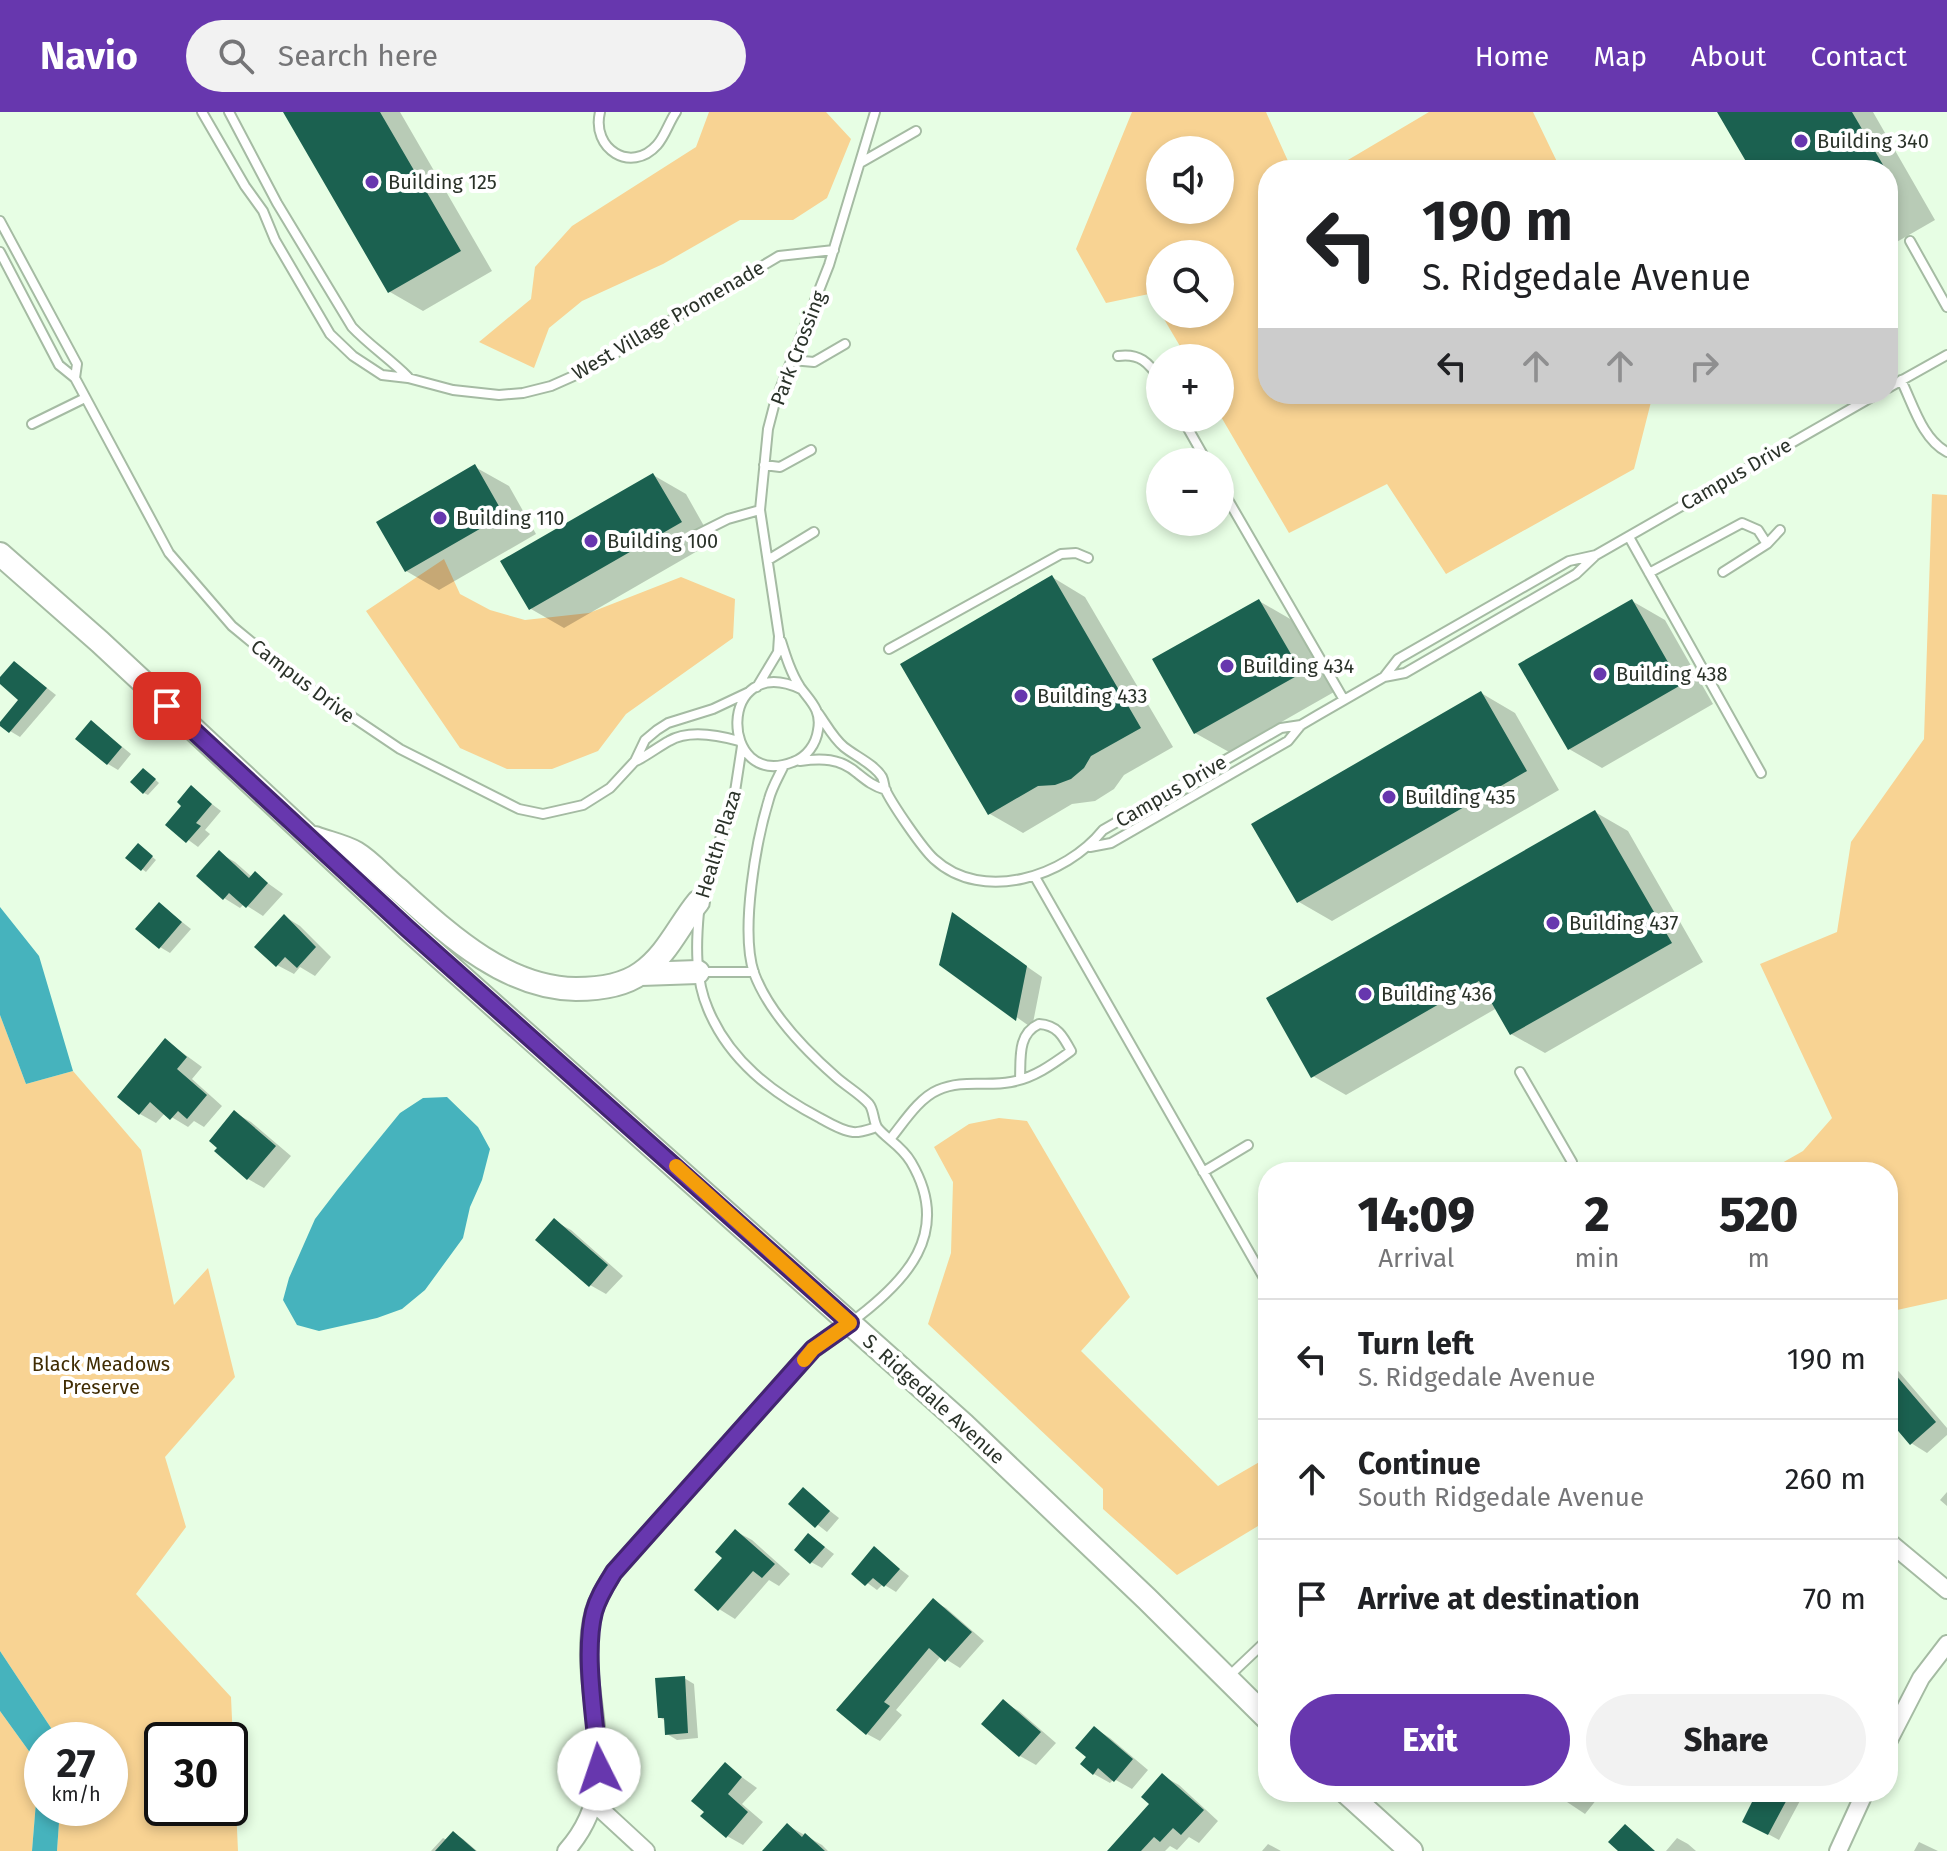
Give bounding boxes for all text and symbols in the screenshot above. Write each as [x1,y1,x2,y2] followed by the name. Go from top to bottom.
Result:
[186,20,746,92] search box
[40,33,138,79] text: Navio
[214,34,258,78] icon: search
[278,38,438,74] text: Search here
[1475,40,1549,73] text: Home
[1593,40,1647,73] text: Map
[1691,40,1766,73] text: About
[1810,40,1907,73] text: Contact
[1817,129,1929,153] place label: Building 340
[1792,132,1810,150] marker: Building 340
[1146,136,1234,536] map controls
[1146,136,1234,224] button: sound
[388,170,497,194] place label: Building 125
[363,173,381,191] marker: Building 125
[1422,188,1573,255] text: 190 m
[1290,192,1394,296] icon: left
[1146,240,1234,328] button: search
[568,255,768,385] street label: West Village Promenade
[1422,256,1751,300] text: S. Ridgedale Avenue
[765,287,831,409] street label: Park Crossing
[1146,344,1234,432] button: +
[1430,344,1474,388] icon: left
[1514,344,1558,388] icon: ahead
[1598,344,1642,388] icon: ahead
[1682,344,1726,388] icon: right
[1676,433,1796,515] street label: Campus Drive
[1146,448,1234,536] button: −
[456,506,564,530] place label: Building 110
[431,509,449,527] marker: Building 110
[607,529,718,553] place label: Building 100
[582,532,600,550] marker: Building 100
[246,634,360,728] street label: Campus Drive
[1243,654,1354,678] place label: Building 434
[1218,657,1236,675] marker: Building 434
[1616,662,1728,686] place label: Building 438
[1591,665,1609,683] marker: Building 438
[133,672,201,740] pin
[145,684,189,728] icon: arrive
[1037,684,1147,708] place label: Building 433
[1012,687,1030,705] marker: Building 433
[1111,750,1231,832] street label: Campus Drive
[1405,785,1516,809] place label: Building 435
[690,787,746,901] street label: Health Plaza
[1380,788,1398,806] marker: Building 435
[1569,911,1678,935] place label: Building 437
[1544,914,1562,932] marker: Building 437
[1381,982,1492,1006] place label: Building 436
[1356,985,1374,1003] marker: Building 436
[1358,1186,1475,1244] text: 14:09
[1584,1186,1610,1244] text: 2
[1719,1186,1798,1244] text: 520
[1378,1243,1454,1274] text: Arrival
[1575,1243,1619,1274] text: min
[1748,1243,1770,1274] text: m
[1358,1326,1474,1362] text: Turn left
[858,1329,1010,1469] street label: S. Ridgedale Avenue
[1290,1337,1334,1381] icon: left
[1787,1341,1866,1377] text: 190 m
[32,1352,170,1399] park label: Black Meadows Preserve
[1358,1362,1595,1393] text: S. Ridgedale Avenue
[1358,1446,1481,1482] text: Continue
[1290,1457,1334,1501] icon: ahead
[1785,1461,1866,1497] text: 260 m
[1358,1482,1644,1513] text: South Ridgedale Avenue
[1290,1577,1334,1621] icon: arrive
[1358,1581,1640,1617] text: Arrive at destination
[1803,1581,1866,1617] text: 70 m
[1290,1694,1570,1786] button: Exit
[1586,1694,1866,1786] button: Share
[144,1722,248,1826] speed limit sign: 30
[557,1727,641,1811] position arrow
[57,1740,96,1788] text: 27
[51,1782,101,1806] text: km/h

